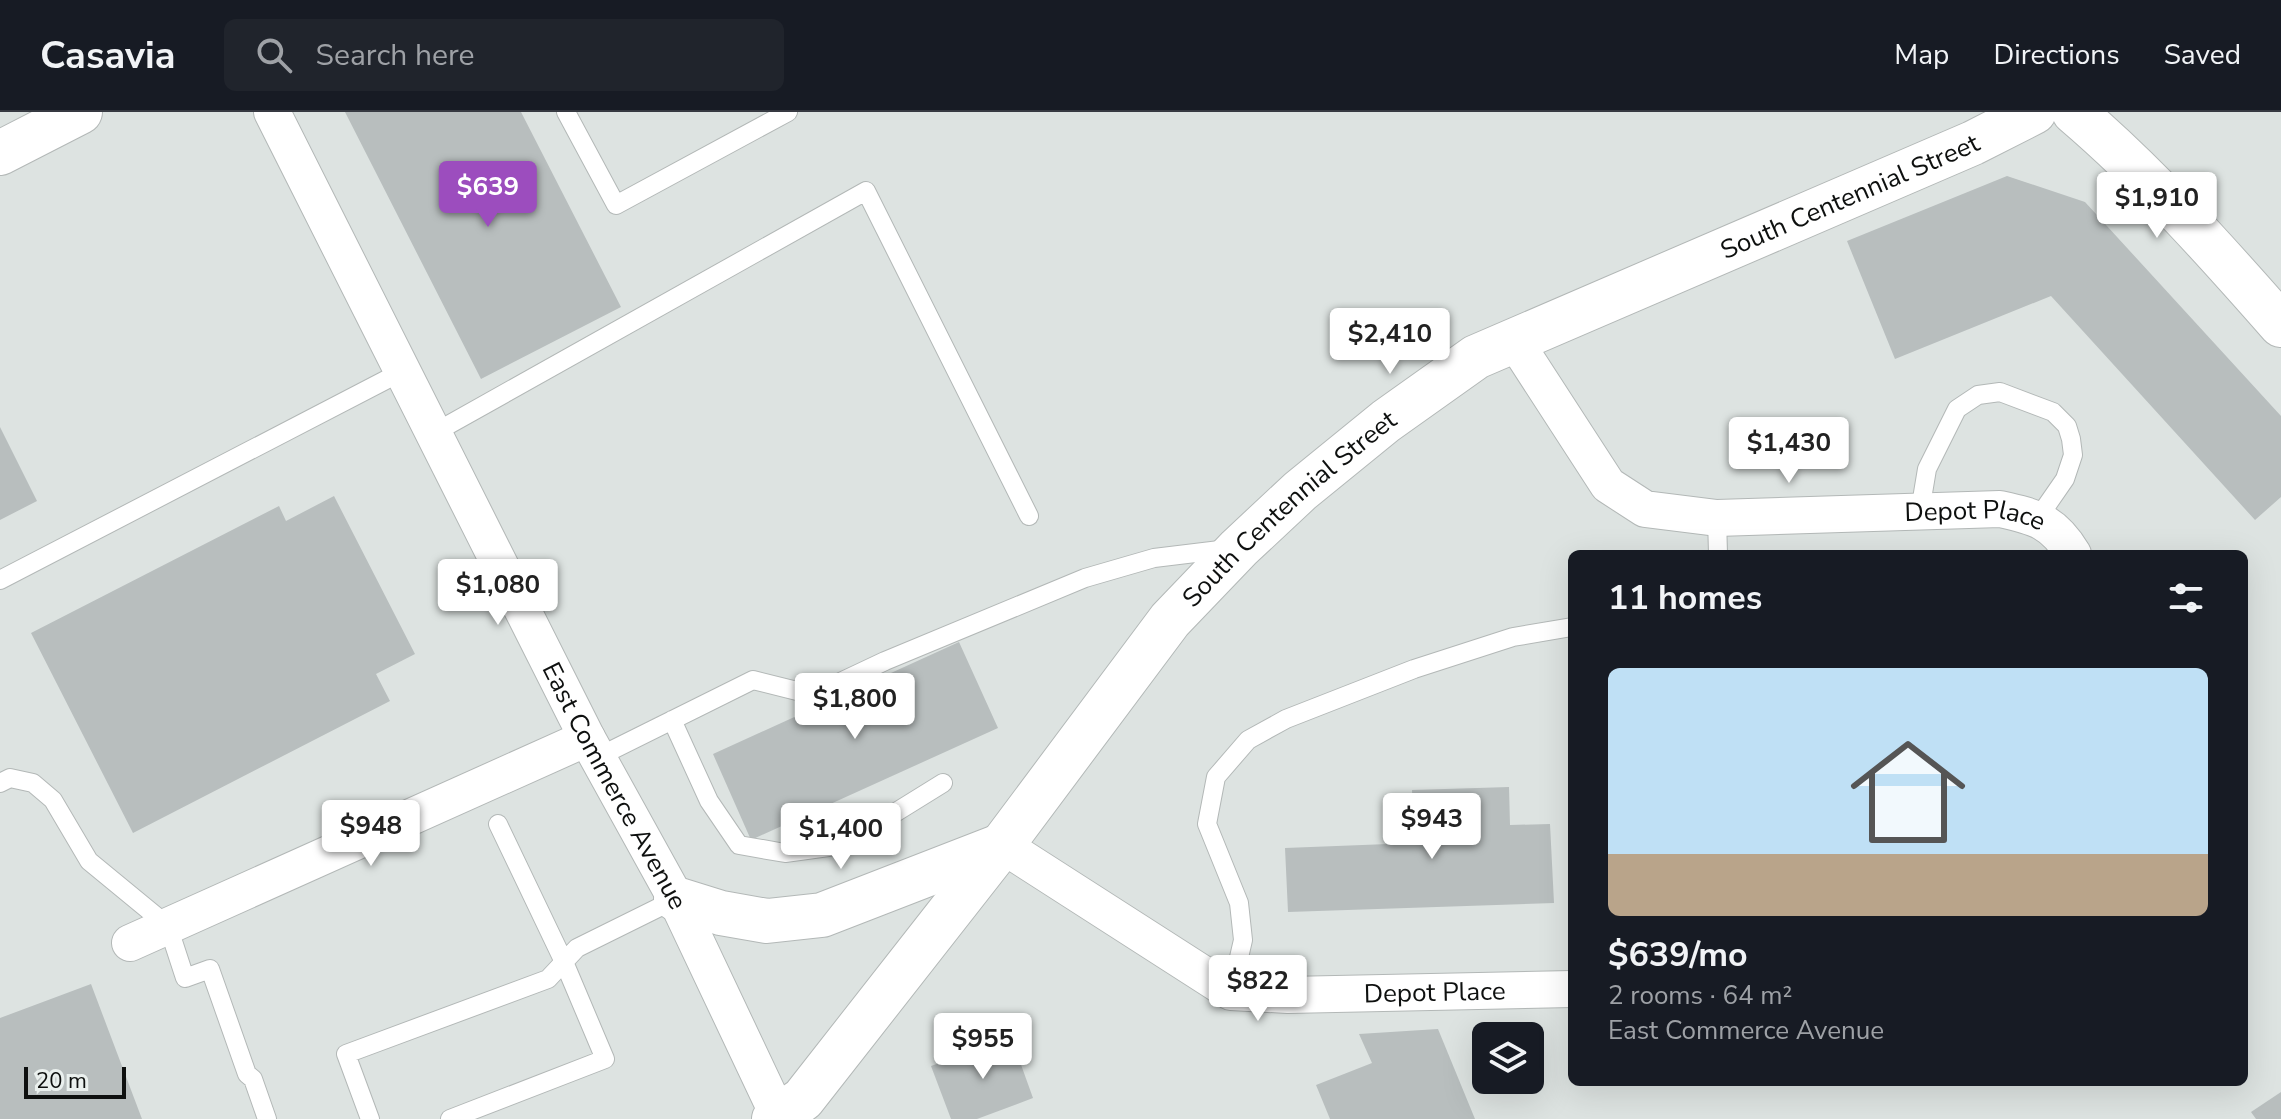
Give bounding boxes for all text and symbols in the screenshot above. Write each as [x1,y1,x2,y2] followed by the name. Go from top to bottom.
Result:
[224,19,784,91] search box
[40,30,176,81] text: Casavia
[252,33,296,77] icon: search
[316,35,475,76] text: Search here
[1894,36,1949,74] text: Map
[1993,36,2120,74] text: Directions
[2164,36,2241,74] text: Saved
[1715,125,1986,267] street label: South Centennial Street
[441,161,535,229] pin: $639
[457,169,519,204] text: $639
[2092,172,2222,240] pin: $1,910
[2115,180,2199,215] text: $1,910
[1325,308,1455,376] pin: $2,410
[1348,316,1432,351] text: $2,410
[1174,401,1404,615] street label: South Centennial Street
[1724,417,1854,485] pin: $1,430
[1747,425,1831,460] text: $1,430
[1904,492,2051,539] street label: Depot Place
[433,559,563,627] pin: $1,080
[456,567,540,602] text: $1,080
[1608,575,1762,621] text: 11 homes
[2164,576,2208,620] icon: filters
[534,656,696,915] street label: East Commerce Avenue
[790,673,920,741] pin: $1,800
[813,681,897,716] text: $1,800
[1836,720,1980,864] icon: home
[1385,793,1479,861] pin: $943
[324,800,418,868] pin: $948
[1401,801,1463,836] text: $943
[776,803,906,871] pin: $1,400
[340,808,402,843] text: $948
[799,811,883,846] text: $1,400
[1608,932,1748,978] text: $639/mo
[1211,955,1305,1023] pin: $822
[1227,963,1289,998] text: $822
[1363,973,1506,1011] street label: Depot Place
[1608,978,1792,1013] text: 2 rooms · 64 m²
[936,1013,1030,1081] pin: $955
[1608,1013,1884,1048] text: East Commerce Avenue
[952,1021,1014,1056] text: $955
[1472,1022,1544,1094] map controls
[1472,1022,1544,1094] button: layers
[24,1063,126,1099] scale bar
[36,1066,87,1096] text: 20 m

